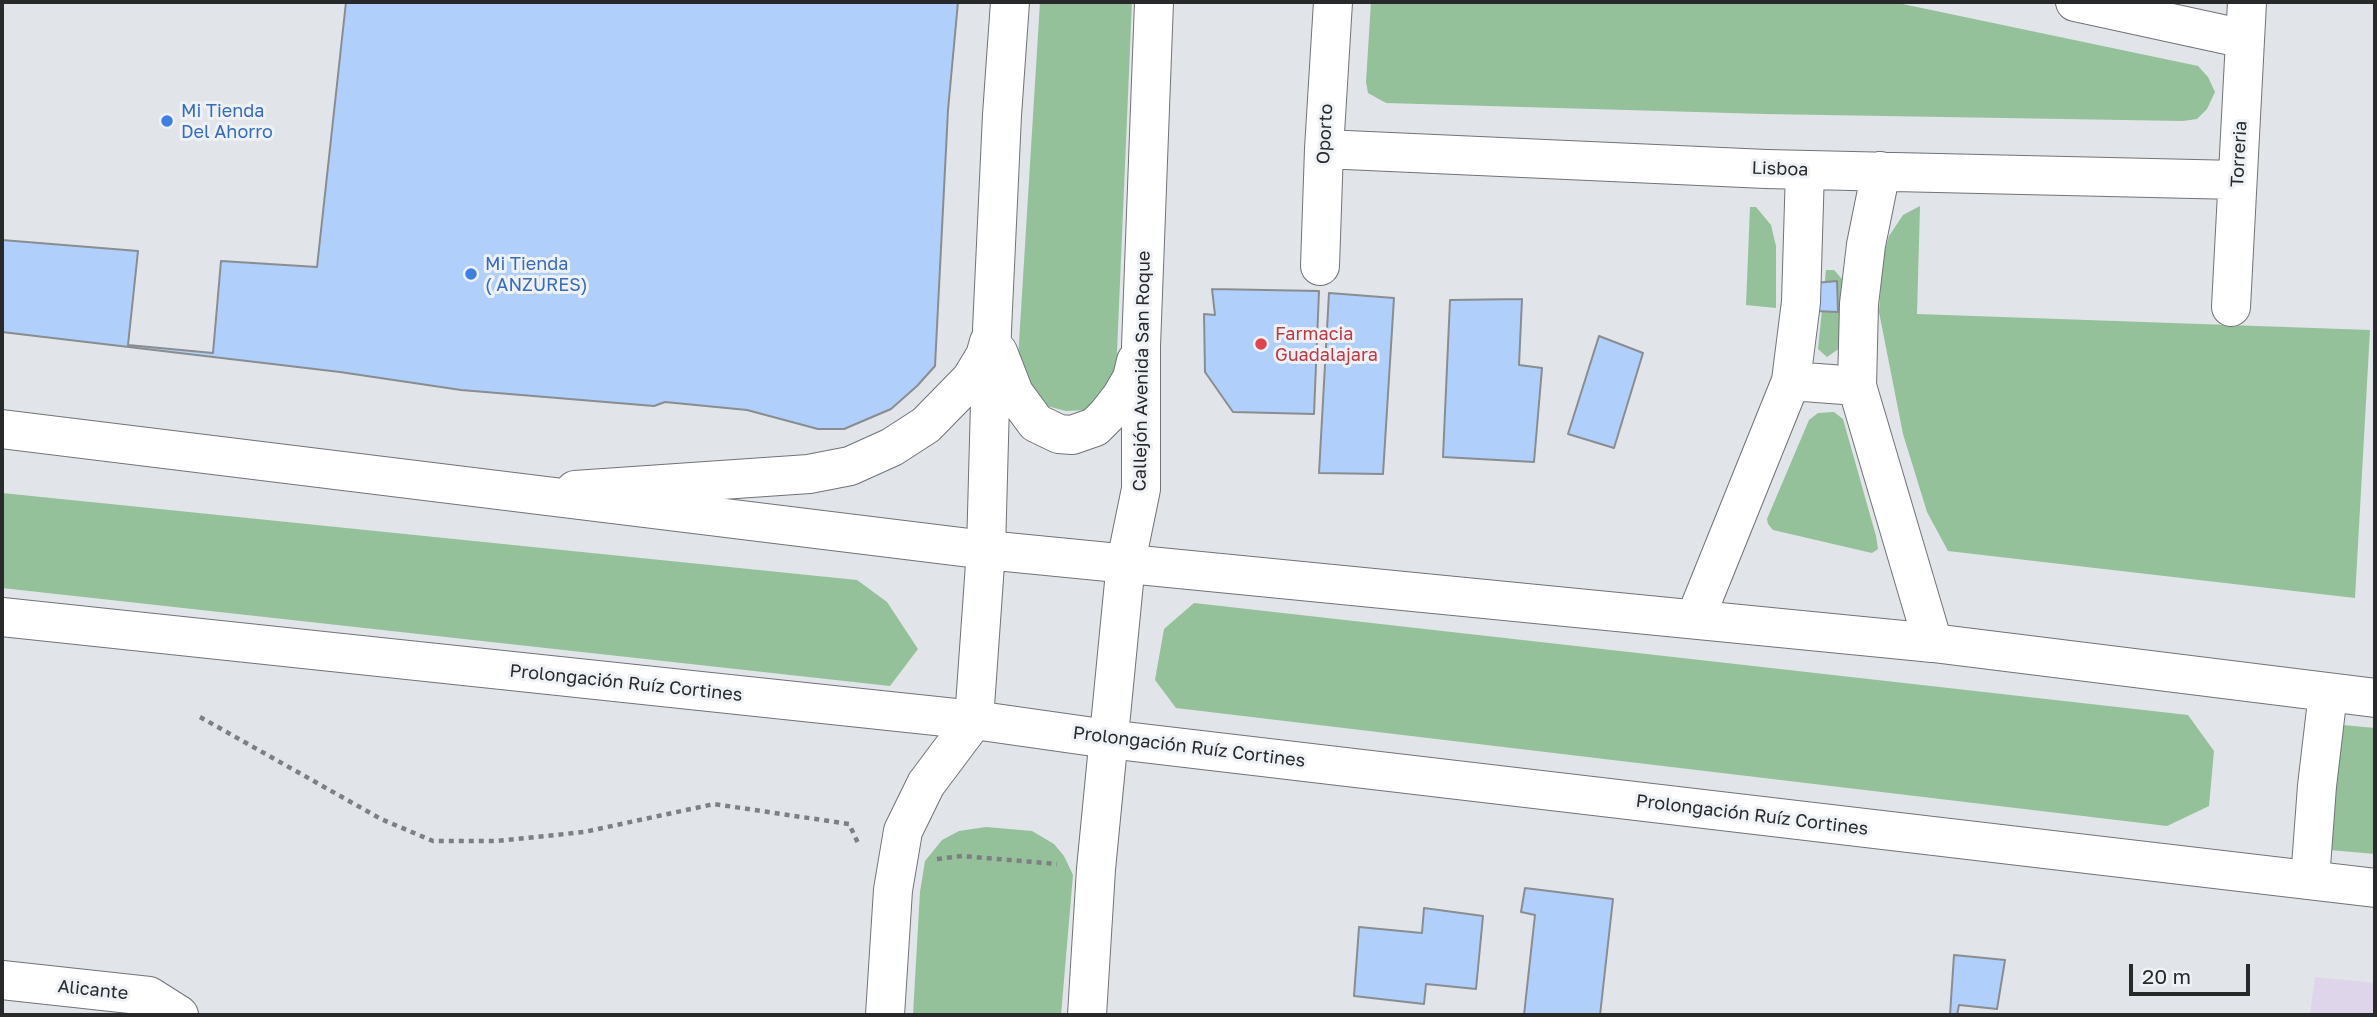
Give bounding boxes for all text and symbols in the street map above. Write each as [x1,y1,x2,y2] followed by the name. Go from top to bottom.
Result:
[181,100,273,142] place label: Mi Tienda Del Ahorro
[1313,103,1337,165] street label: Oporto
[159,113,175,129] marker: Mi Tienda Del Ahorro
[2226,120,2252,188] street label: Torreria
[1751,157,1809,181] street label: Lisboa
[1129,250,1155,492] street label: Callejón Avenida San Roque
[485,253,588,296] place label: Mi Tienda ( ANZURES)
[463,266,479,282] marker: Mi Tienda ( ANZURES)
[1275,323,1378,366] place label: Farmacia Guadalajara
[1253,336,1269,352] marker: Farmacia Guadalajara
[509,660,743,706] street label: Prolongación Ruíz Cortines
[1072,722,1306,772] street label: Prolongación Ruíz Cortines
[1635,790,1869,840] street label: Prolongación Ruíz Cortines
[2132,950,2253,994] scale bar
[2142,963,2191,989] text: 20 m
[57,976,129,1004] street label: Alicante

